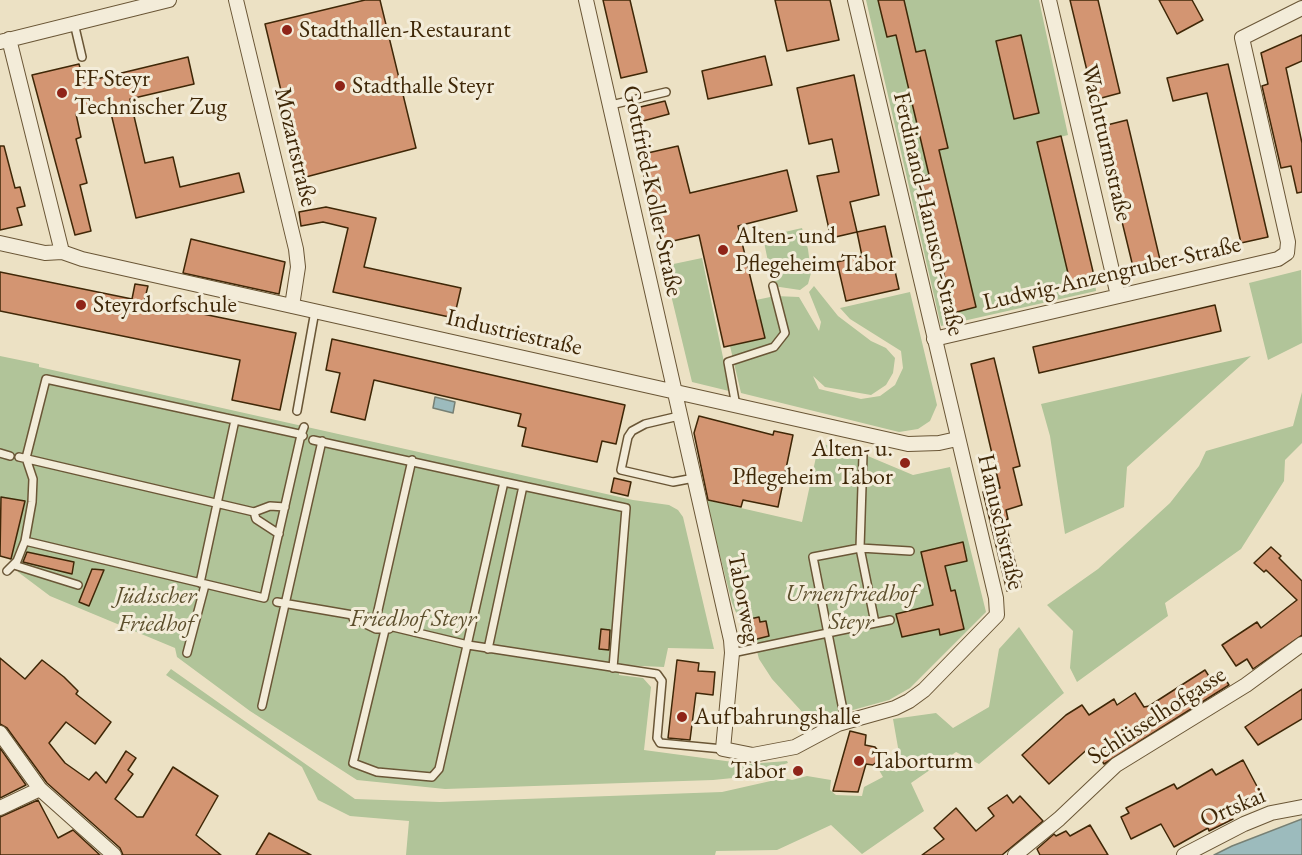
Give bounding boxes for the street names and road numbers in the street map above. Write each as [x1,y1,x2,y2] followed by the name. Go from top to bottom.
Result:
[1074,62,1138,224] street label: Wachtturmstraße
[616,83,688,299] street label: Gottfried-Koller-Straße
[267,85,323,209] street label: Mozartstraße
[886,89,970,339] street label: Ferdinand-Hanusch-Straße
[980,230,1244,318] street label: Ludwig-Anzengruber-Straße
[443,303,585,363] street label: Industriestraße
[970,451,1030,593] street label: Hanuschstraße
[720,551,766,645] street label: Taborweg
[1082,661,1232,771] street label: Schlüsselhofgasse
[1196,781,1270,835] street label: Ortskai

